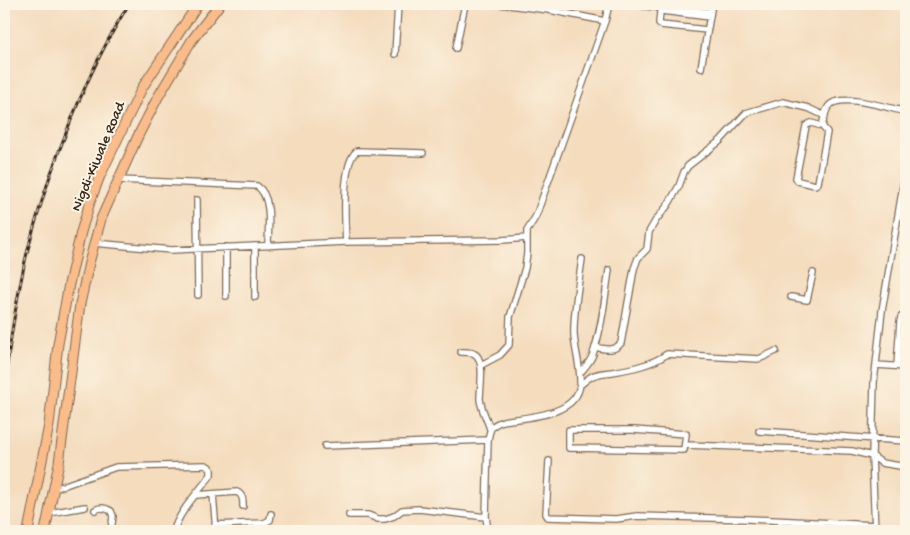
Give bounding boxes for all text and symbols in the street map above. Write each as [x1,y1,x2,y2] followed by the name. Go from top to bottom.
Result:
[68,98,130,214] street label: Nigdi-Kiwale Road

